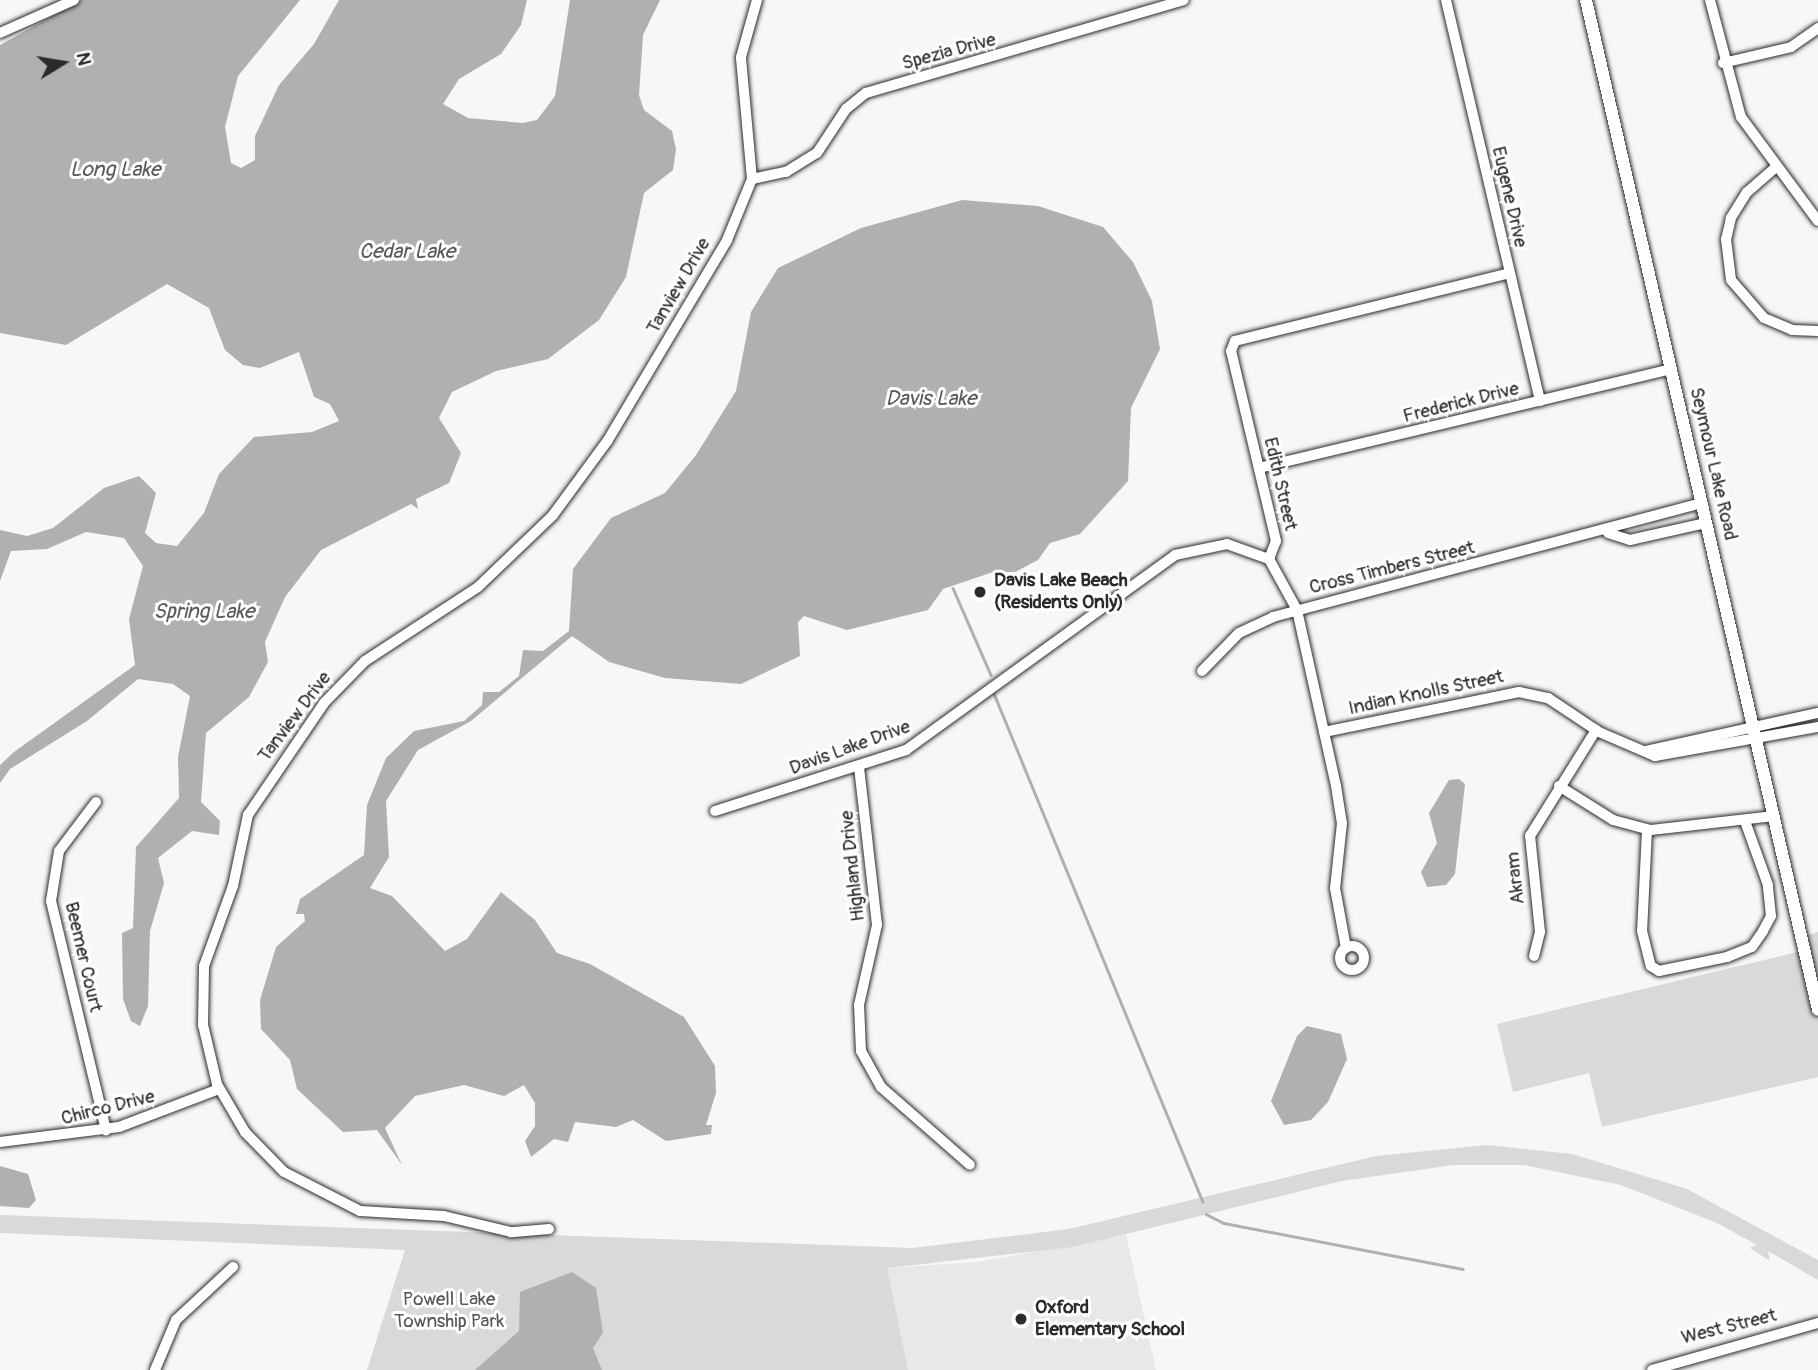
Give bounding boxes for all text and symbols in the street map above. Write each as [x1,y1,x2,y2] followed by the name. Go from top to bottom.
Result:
[28,28,98,98] north arrow
[900,29,998,75] street label: Spezia Drive
[71,50,97,68] text: N
[1486,144,1532,250] street label: Eugene Drive
[70,157,160,183] water label: Long Lake
[642,234,716,338] street label: Tanview Drive
[359,239,455,265] water label: Cedar Lake
[1401,378,1521,428] street label: Frederick Drive
[1684,385,1742,543] street label: Seymour Lake Road
[886,386,976,412] water label: Davis Lake
[1258,435,1302,533] street label: Edith Street
[1307,536,1477,600] street label: Cross Timbers Street
[994,570,1128,614] place label: Davis Lake Beach (Residents Only)
[972,584,988,600] marker: Davis Lake Beach (Residents Only)
[154,599,254,625] water label: Spring Lake
[1346,665,1506,721] street label: Indian Knolls Street
[254,667,336,767] street label: Tanview Drive
[787,716,913,780] street label: Davis Lake Drive
[836,809,870,923] street label: Highland Drive
[1502,851,1530,905] street label: Akram
[59,900,107,1014] street label: Beemer Court
[59,1085,157,1131] street label: Chirco Drive
[394,1289,504,1333] park label: Powell Lake Township Park
[1035,1297,1185,1341] place label: Oxford Elementary School
[1679,1304,1779,1350] street label: West Street
[1013,1311,1029,1327] marker: Oxford Elementary School

